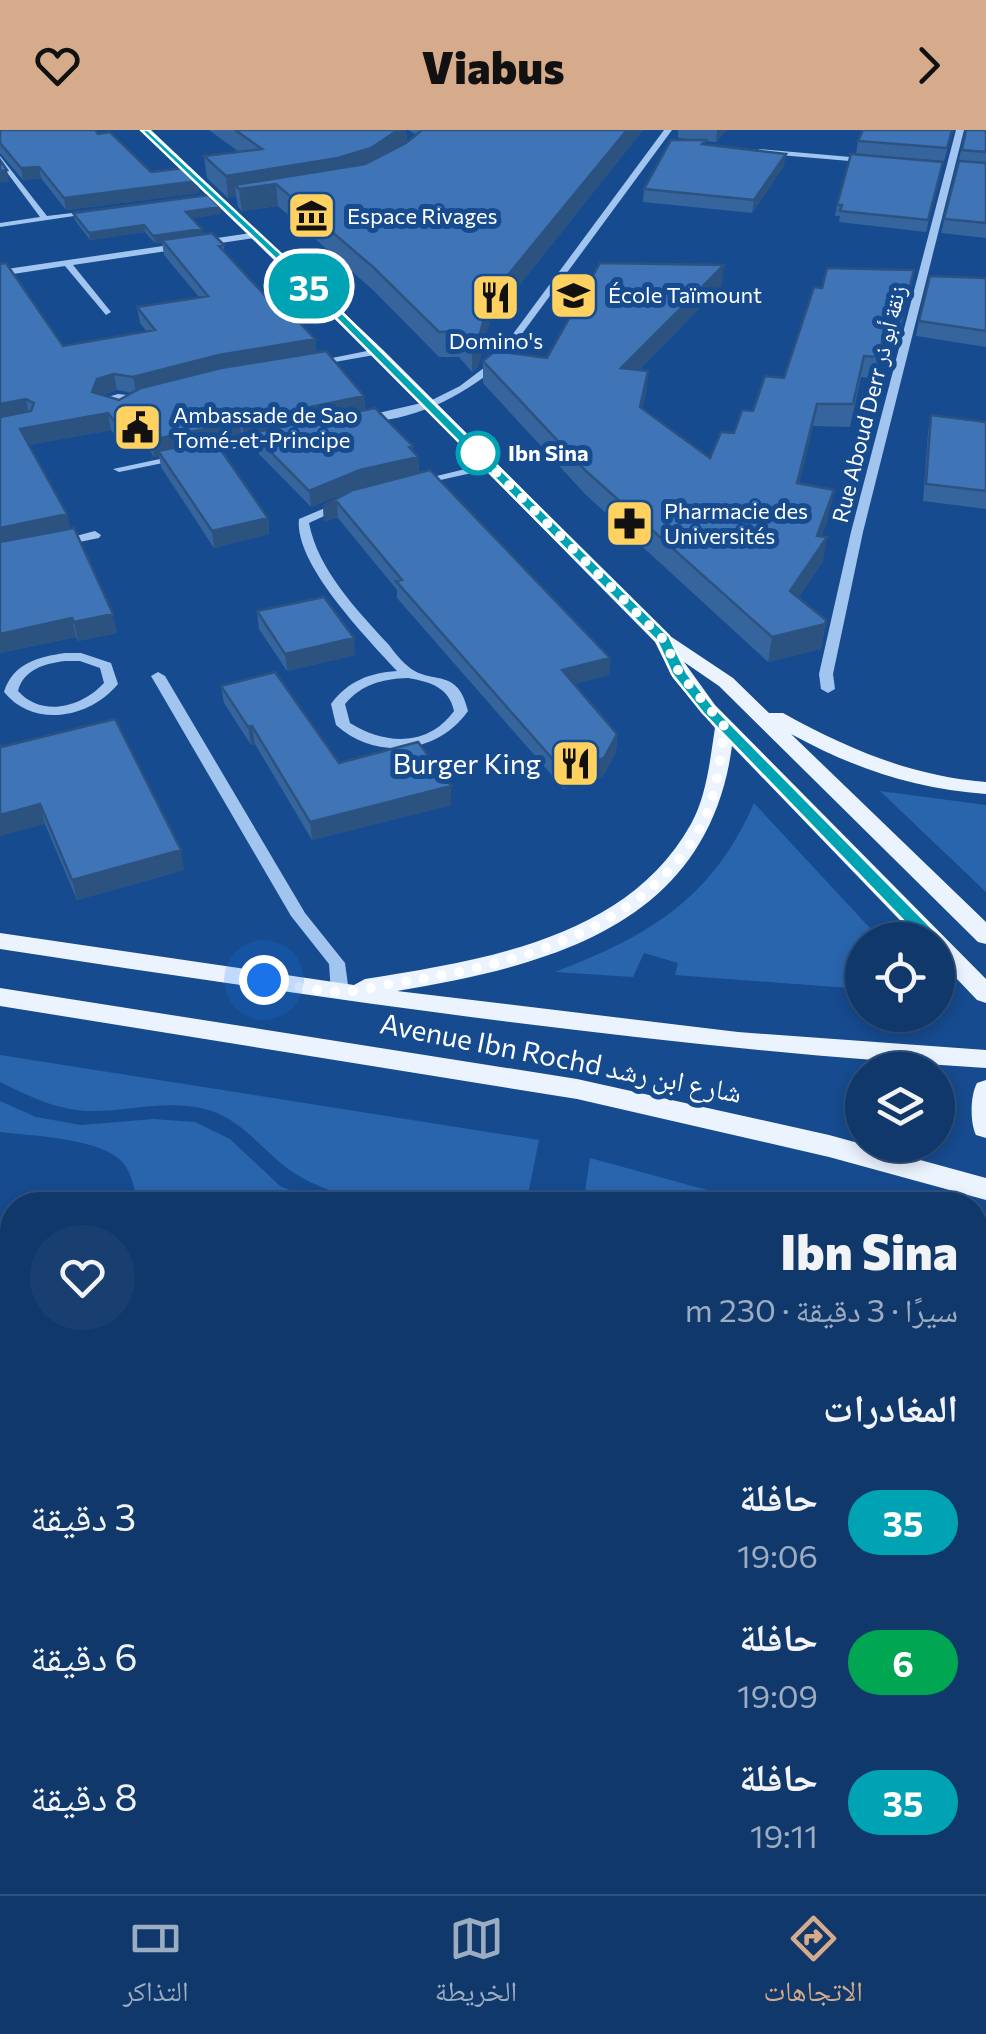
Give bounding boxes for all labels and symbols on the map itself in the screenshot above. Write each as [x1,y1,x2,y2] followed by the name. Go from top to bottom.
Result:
[286,190,338,242] museum icon: Espace Rivages
[347,202,498,229] place label: Espace Rivages
[264,254,354,318] line badge: 35
[547,269,599,321] school or university icon: École Taïmount
[470,271,522,323] restaurant icon: Domino's
[608,281,762,308] place label: École Taïmount
[826,282,911,525] street label: Rue Aboud Derr زنقة أبو ذر
[449,327,543,354] place label: Domino's
[173,401,358,453] place label: Ambassade de Sao Tomé-et-Principe
[112,402,164,454] public building icon: Ambassade de Sao Tomé-et-Principe
[457,432,499,474] marker: Ibn Sina
[508,439,589,466] place label: Ibn Sina
[664,497,808,549] place label: Pharmacie des Universités
[603,498,655,550] pharmacy icon: Pharmacie des Universités
[550,738,602,790] restaurant icon: Burger King
[393,746,541,780] place label: Burger King
[239,955,289,1005] your location
[377,1005,745,1111] street label: Avenue Ibn Rochd شارع ابن رشد

